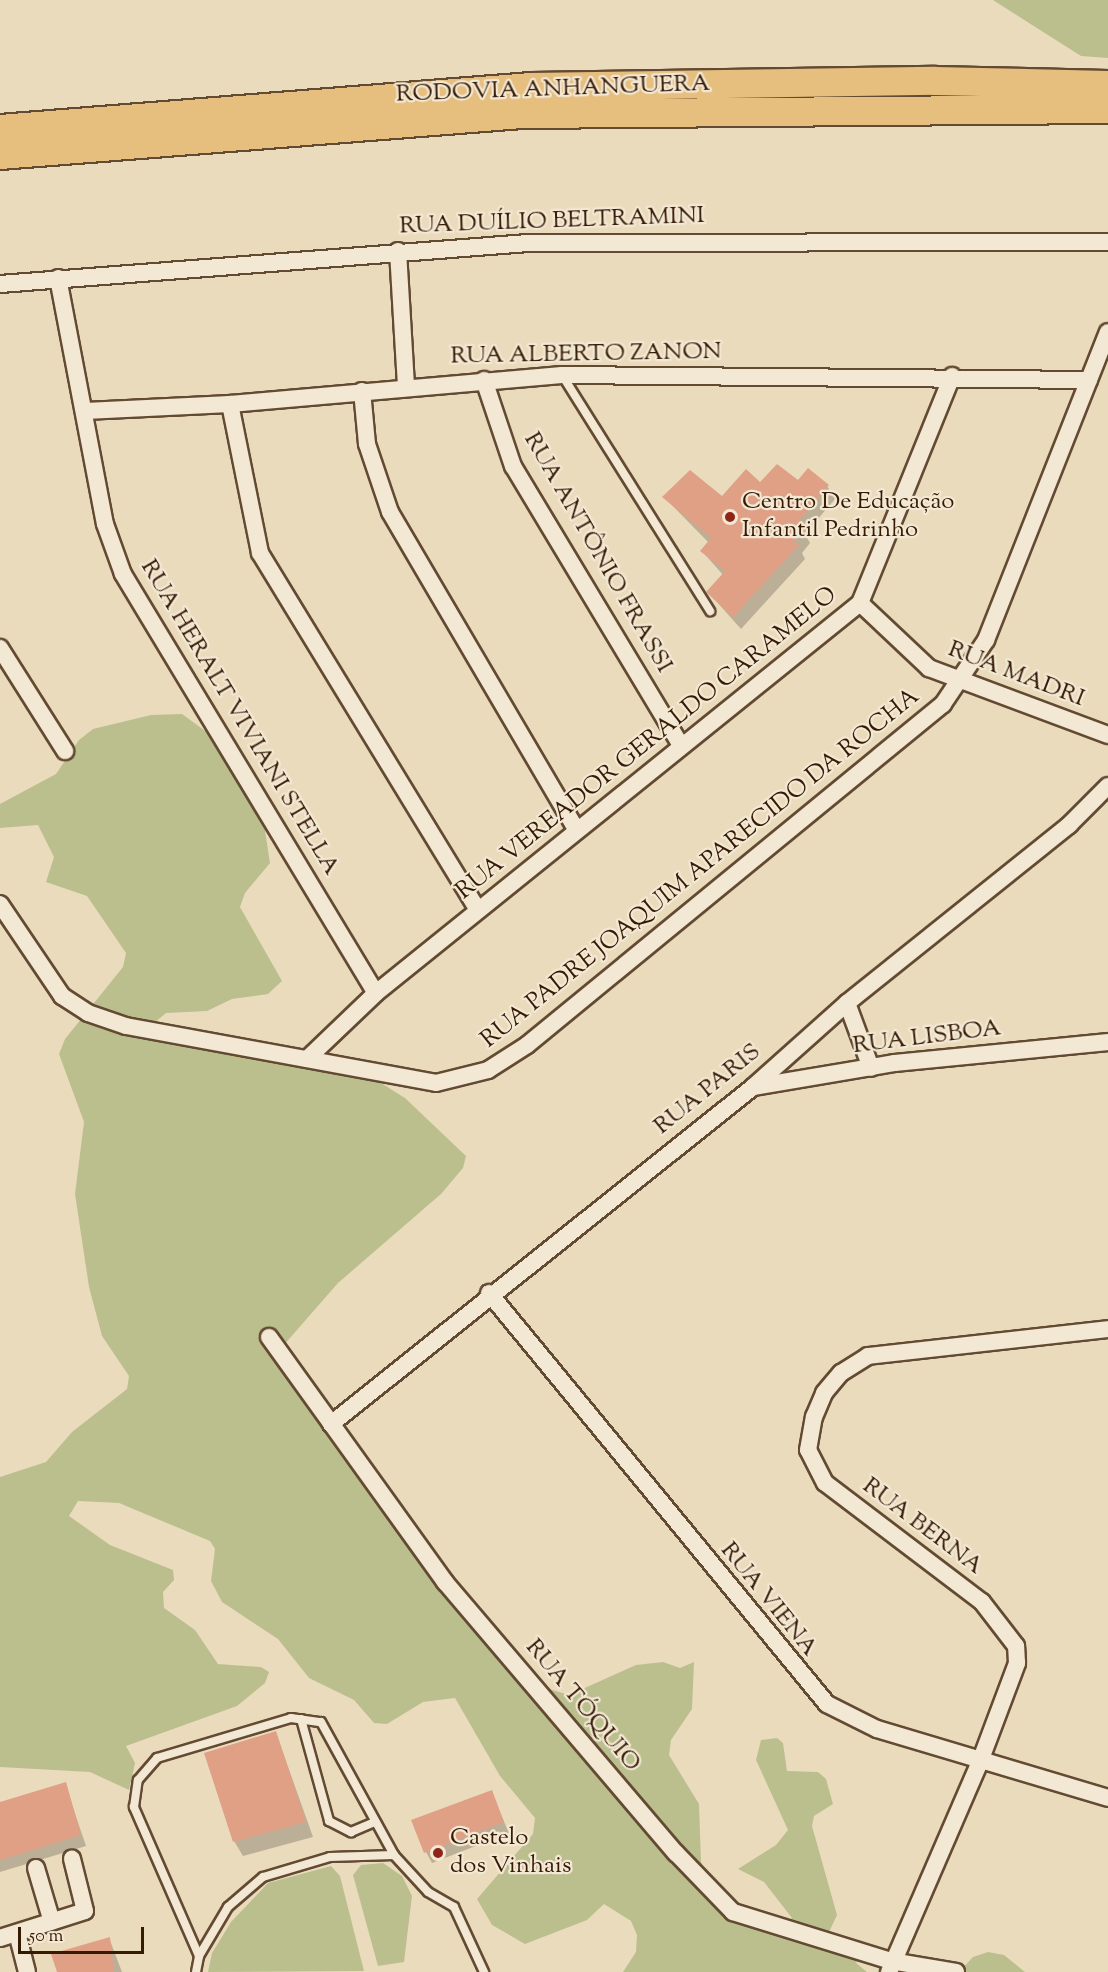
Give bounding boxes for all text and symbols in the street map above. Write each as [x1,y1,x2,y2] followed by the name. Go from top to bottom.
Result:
[395,70,711,110] street label: RODOVIA ANHANGUERA
[399,202,705,242] street label: RUA DUÍLIO BELTRAMINI
[450,338,722,372] street label: RUA ALBERTO ZANON
[516,428,678,678] street label: RUA ANTÔNIO FRASSI
[742,489,954,545] place label: Centro De Educação Infantil Pedrinho
[723,510,737,524] marker: Centro De Educação Infantil Pedrinho
[133,555,345,881] street label: RUA HERALT VIVIANI STELLA
[451,581,843,907] street label: RUA VEREADOR GERALDO CARAMELO
[944,636,1088,714] street label: RUA MADRI
[476,683,926,1055] street label: RUA PADRE JOAQUIM APARECIDO DA ROCHA
[851,1015,1003,1061] street label: RUA LISBOA
[649,1038,767,1142] street label: RUA PARIS
[856,1472,988,1582] street label: RUA BERNA
[713,1537,823,1663] street label: RUA VIENA
[518,1634,646,1778] street label: RUA TÓQUIO
[450,1825,571,1881] place label: Castelo dos Vinhais
[431,1846,445,1860] marker: Castelo dos Vinhais
[21,1915,147,1953] scale bar
[29,1924,63,1950] text: 50 m

